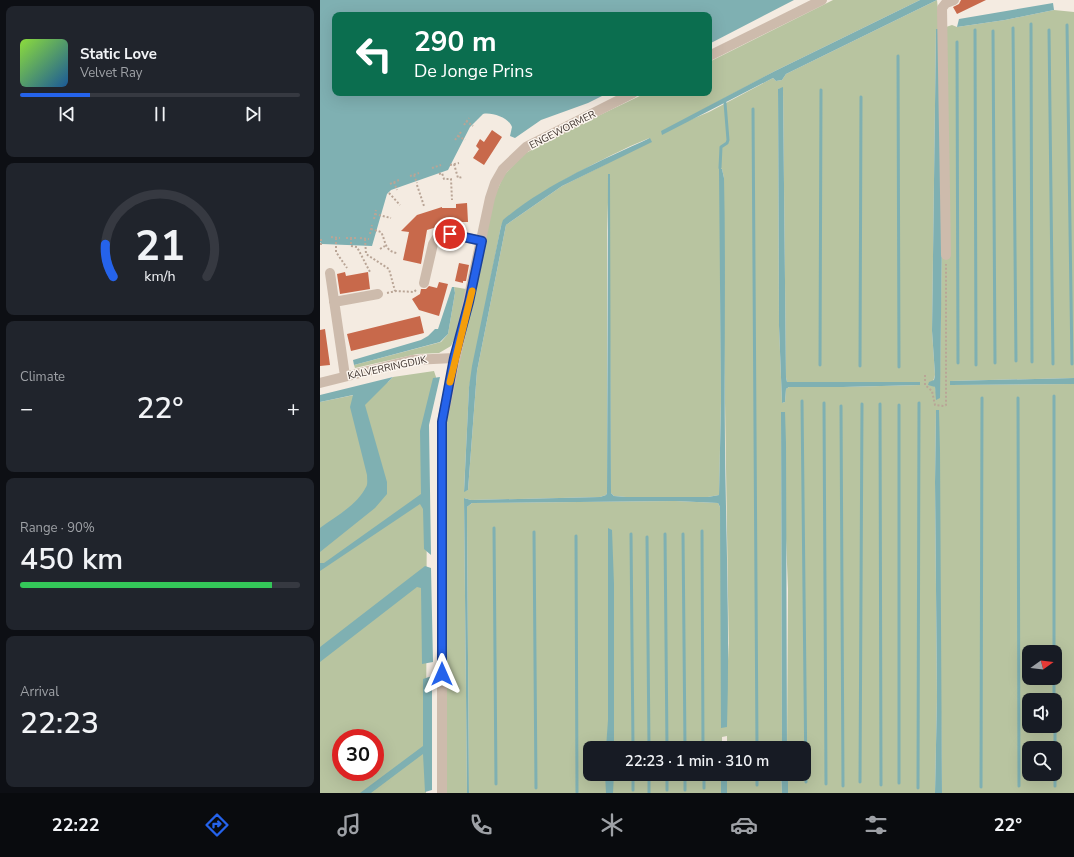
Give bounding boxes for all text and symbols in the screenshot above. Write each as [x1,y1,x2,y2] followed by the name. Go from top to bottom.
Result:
[414,23,497,61] text: 290 m
[348,28,400,80] icon: left
[80,44,157,64] text: Static Love
[414,59,533,83] text: De Jonge Prins
[80,64,142,82] text: Velvet Ray
[56,103,78,125] icon: previous
[149,103,171,125] icon: pause
[242,103,264,125] icon: next
[527,107,598,153] street label: ENGEWORMER
[433,217,467,251] pin
[135,218,185,275] text: 21
[439,223,461,245] icon: arrive
[144,267,176,286] text: km/h
[346,353,429,383] street label: KALVERRINGDIJK
[20,368,65,386] text: Climate
[136,388,184,429] text: 22°
[20,394,33,424] text: −
[287,394,300,424] text: +
[20,519,95,537] text: Range · 90%
[20,539,123,580] text: 450 km
[1022,645,1062,685] north arrow
[1022,645,1062,781] map controls
[421,653,463,695] position arrow
[20,683,59,701] text: Arrival
[1022,693,1062,733] button: sound
[20,703,99,744] text: 22:23
[332,729,384,781] speed limit sign: 30
[1022,741,1062,781] button: search
[625,751,769,771] text: 22:23 · 1 min · 310 m
[203,811,231,839] icon: directions
[335,811,363,839] icon: music
[467,811,495,839] icon: phone
[598,811,626,839] icon: climate
[730,811,758,839] icon: car
[862,811,890,839] icon: filters
[52,813,100,837] text: 22:22
[994,813,1022,837] text: 22°

